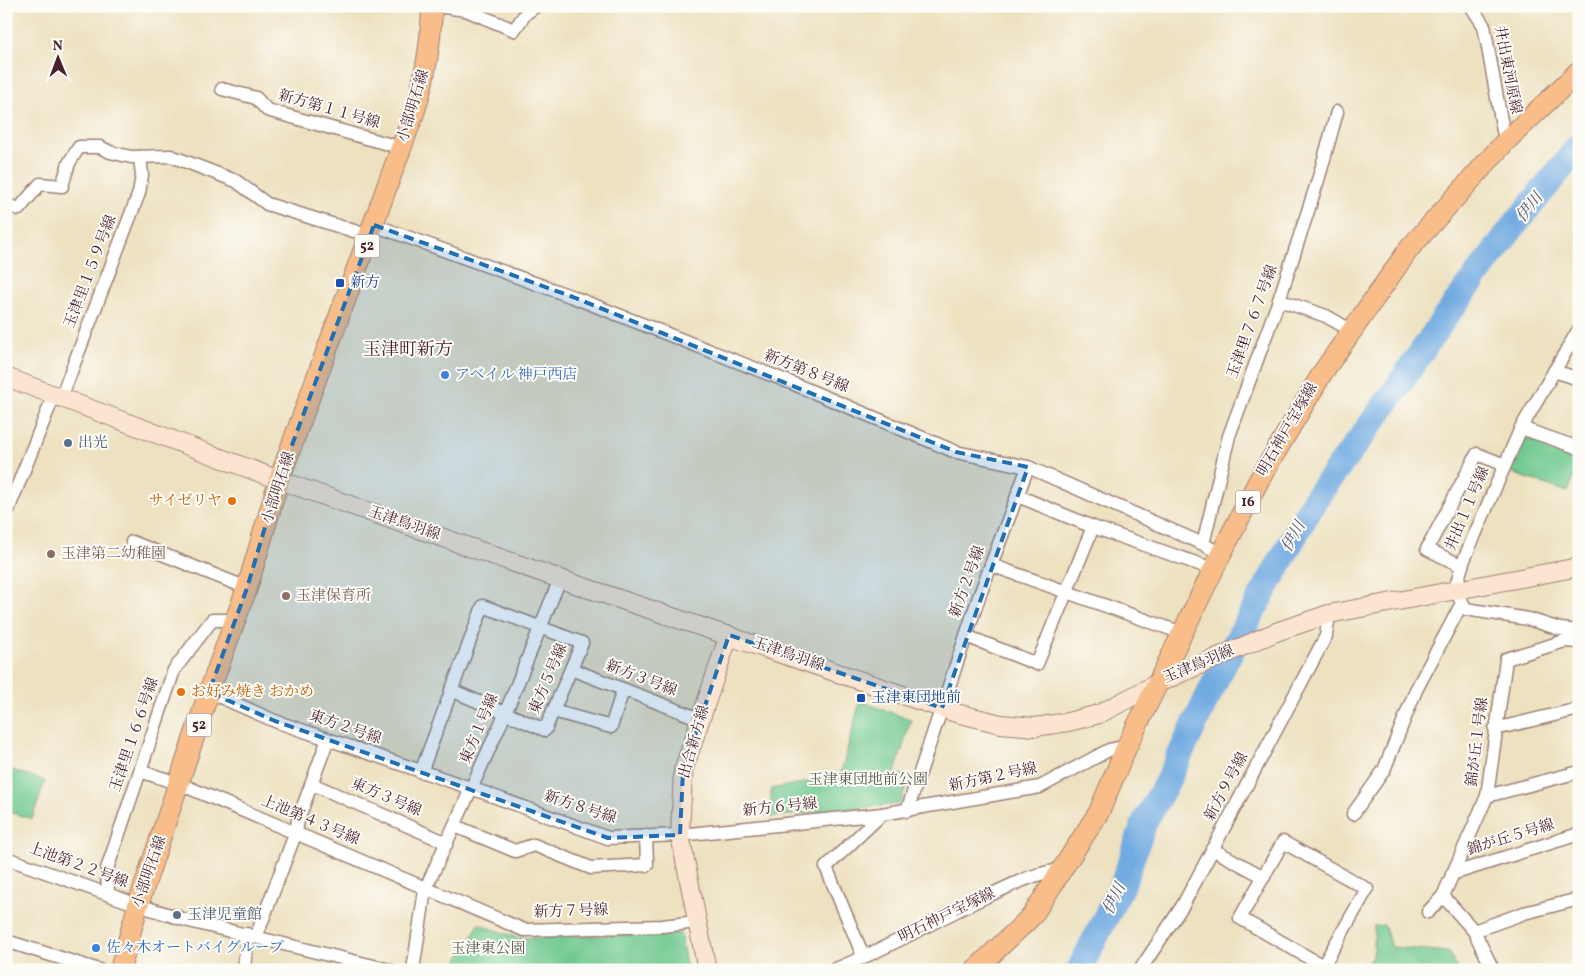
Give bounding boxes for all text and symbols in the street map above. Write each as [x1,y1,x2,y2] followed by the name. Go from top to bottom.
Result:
[1488,24,1526,116] street label: 井出東河原線
[32,32,82,82] north arrow
[53,37,63,56] text: N
[393,67,435,145] street label: 小部明石線
[276,85,382,135] street label: 新方第１１号線
[1511,187,1550,227] water label: 伊川
[60,212,122,332] street label: 玉津里１５９号線
[354,235,380,258] road number: 52
[1223,262,1283,382] street label: 玉津里７６７号線
[350,273,380,294] place label: 新方
[334,277,346,289] marker: 新方
[363,338,453,363] district label: 玉津町新方
[760,345,852,399] street label: 新方第８号線
[455,365,577,386] place label: アベイル 神戸西店
[439,369,451,381] marker: アベイル 神戸西店
[1253,379,1323,481] street label: 明石神戸宝塚線
[78,433,108,454] place label: 出光
[62,437,74,449] marker: 出光
[257,449,301,527] street label: 小部明石線
[1441,463,1495,555] street label: 井出１１号線
[149,491,222,512] place label: サイゼリヤ
[1236,491,1260,514] road number: 16
[226,495,238,507] marker: サイゼリヤ
[365,502,443,546] street label: 玉津鳥羽線
[1277,516,1312,556] water label: 伊川
[945,543,991,621] street label: 新方２号線
[61,544,166,565] place label: 玉津第二幼稚園
[45,548,57,560] marker: 玉津第二幼稚園
[296,586,371,607] place label: 玉津保育所
[280,590,292,602] marker: 玉津保育所
[749,633,827,677] street label: 玉津鳥羽線
[525,640,573,718] street label: 東方５号線
[1160,641,1238,689] street label: 玉津鳥羽線
[602,656,680,702] street label: 新方３号線
[106,675,164,795] street label: 玉津里１６６号線
[191,682,314,703] place label: お好み焼き おかめ
[175,686,187,698] marker: お好み焼き おかめ
[871,688,961,709] place label: 玉津東団地前
[456,690,504,768] street label: 東方１号線
[855,692,867,704] marker: 玉津東団地前
[1462,696,1494,788] street label: 錦が丘１号線
[675,703,715,781] street label: 出合新方線
[306,706,384,750] street label: 東方２号線
[186,714,212,736] road number: 52
[1200,749,1254,825] street label: 新方９号線
[947,758,1039,798] street label: 新方第２号線
[808,770,928,791] park label: 玉津東団地前公園
[347,774,425,822] street label: 東方３号線
[541,786,619,830] street label: 新方８号線
[258,791,362,851] street label: 上池第４３号線
[742,794,818,822] street label: 新方６号線
[1465,815,1557,861] street label: 錦が丘５号線
[128,833,172,911] street label: 小部明石線
[25,838,131,894] street label: 上池第２２号線
[1098,878,1133,918] water label: 伊川
[895,884,999,948] street label: 明石神戸宝塚線
[533,900,609,924] street label: 新方７号線
[187,905,262,926] place label: 玉津児童館
[171,909,183,921] marker: 玉津児童館
[106,938,284,959] place label: 佐々木オートバイグループ
[450,939,526,960] park label: 玉津東公園
[90,942,102,954] marker: 佐々木オートバイグループ

